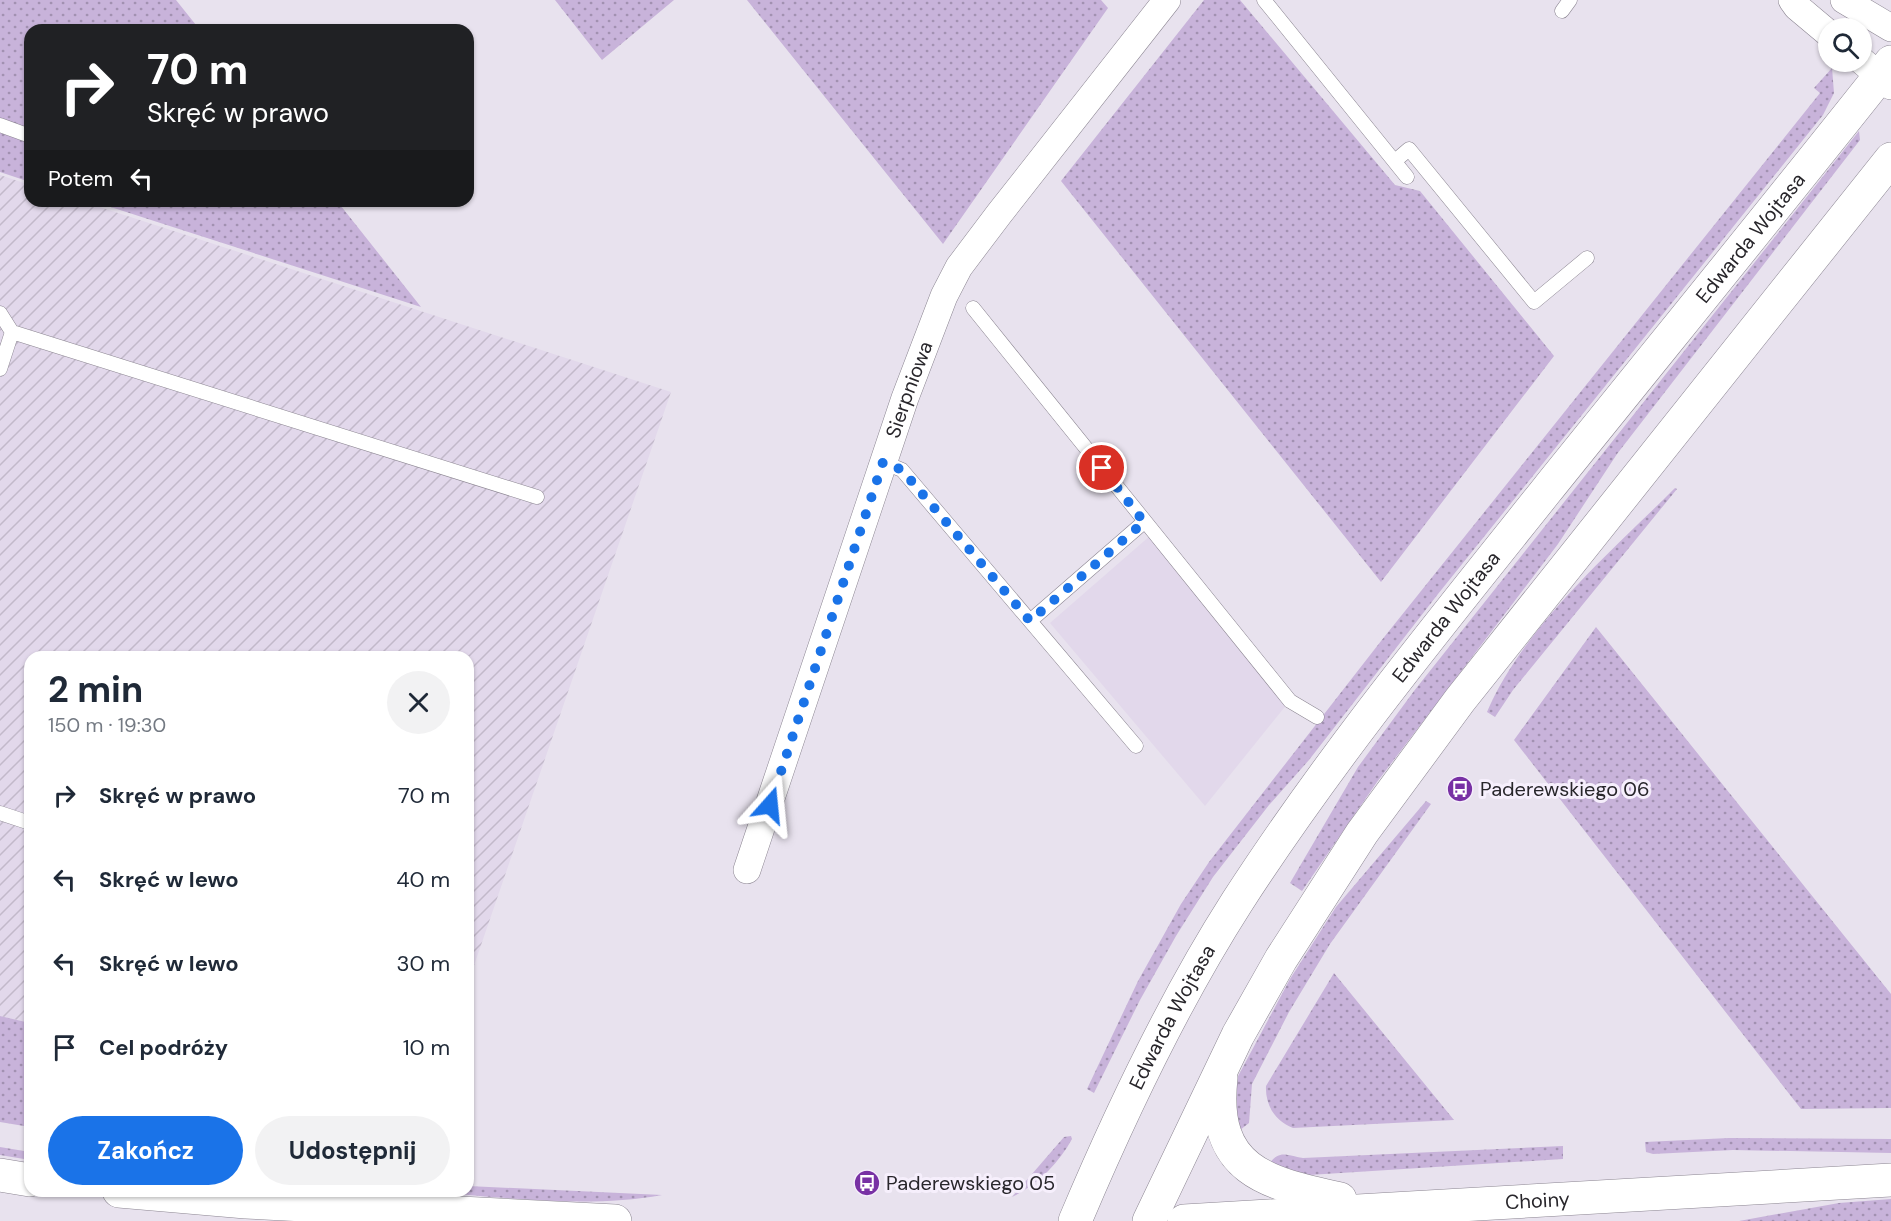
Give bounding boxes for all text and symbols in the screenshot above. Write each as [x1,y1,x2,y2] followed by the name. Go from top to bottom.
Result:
[1818,18,1872,72] map controls
[1818,18,1872,72] button: search
[147,42,248,97] text: 70 m
[48,48,126,126] icon: right
[147,95,329,130] text: Skręć w prawo
[125,162,158,195] icon: left
[48,164,113,193] text: Potem
[1690,167,1811,308] street label: Edwarda Wojtasa
[880,337,939,441] street label: Sierpniowa
[1076,442,1127,493] pin
[1085,451,1118,484] icon: arrive
[1386,546,1506,688] street label: Edwarda Wojtasa
[48,666,143,713] text: 2 min
[387,671,450,734] button: close
[48,712,166,738] text: 150 m · 19:30
[738,773,802,837] position arrow
[1445,774,1475,804] bus stop icon: Paderewskiego 06
[1480,776,1650,802] place label: Paderewskiego 06
[48,779,81,812] icon: right
[99,781,256,810] text: Skręć w prawo
[398,781,450,810] text: 70 m
[48,863,81,896] icon: left
[99,865,239,894] text: Skręć w lewo
[396,865,450,894] text: 40 m
[1123,940,1221,1094] street label: Edwarda Wojtasa
[48,947,81,980] icon: left
[99,949,239,978] text: Skręć w lewo
[396,949,450,978] text: 30 m
[48,1031,81,1064] icon: arrive
[99,1033,228,1062] text: Cel podróży
[403,1033,450,1062] text: 10 m
[48,1116,243,1185] button: Zakończ
[255,1116,450,1185] button: Udostępnij
[852,1168,882,1198] bus stop icon: Paderewskiego 05
[886,1170,1055,1196] place label: Paderewskiego 05
[1504,1186,1571,1215] street label: Choiny

